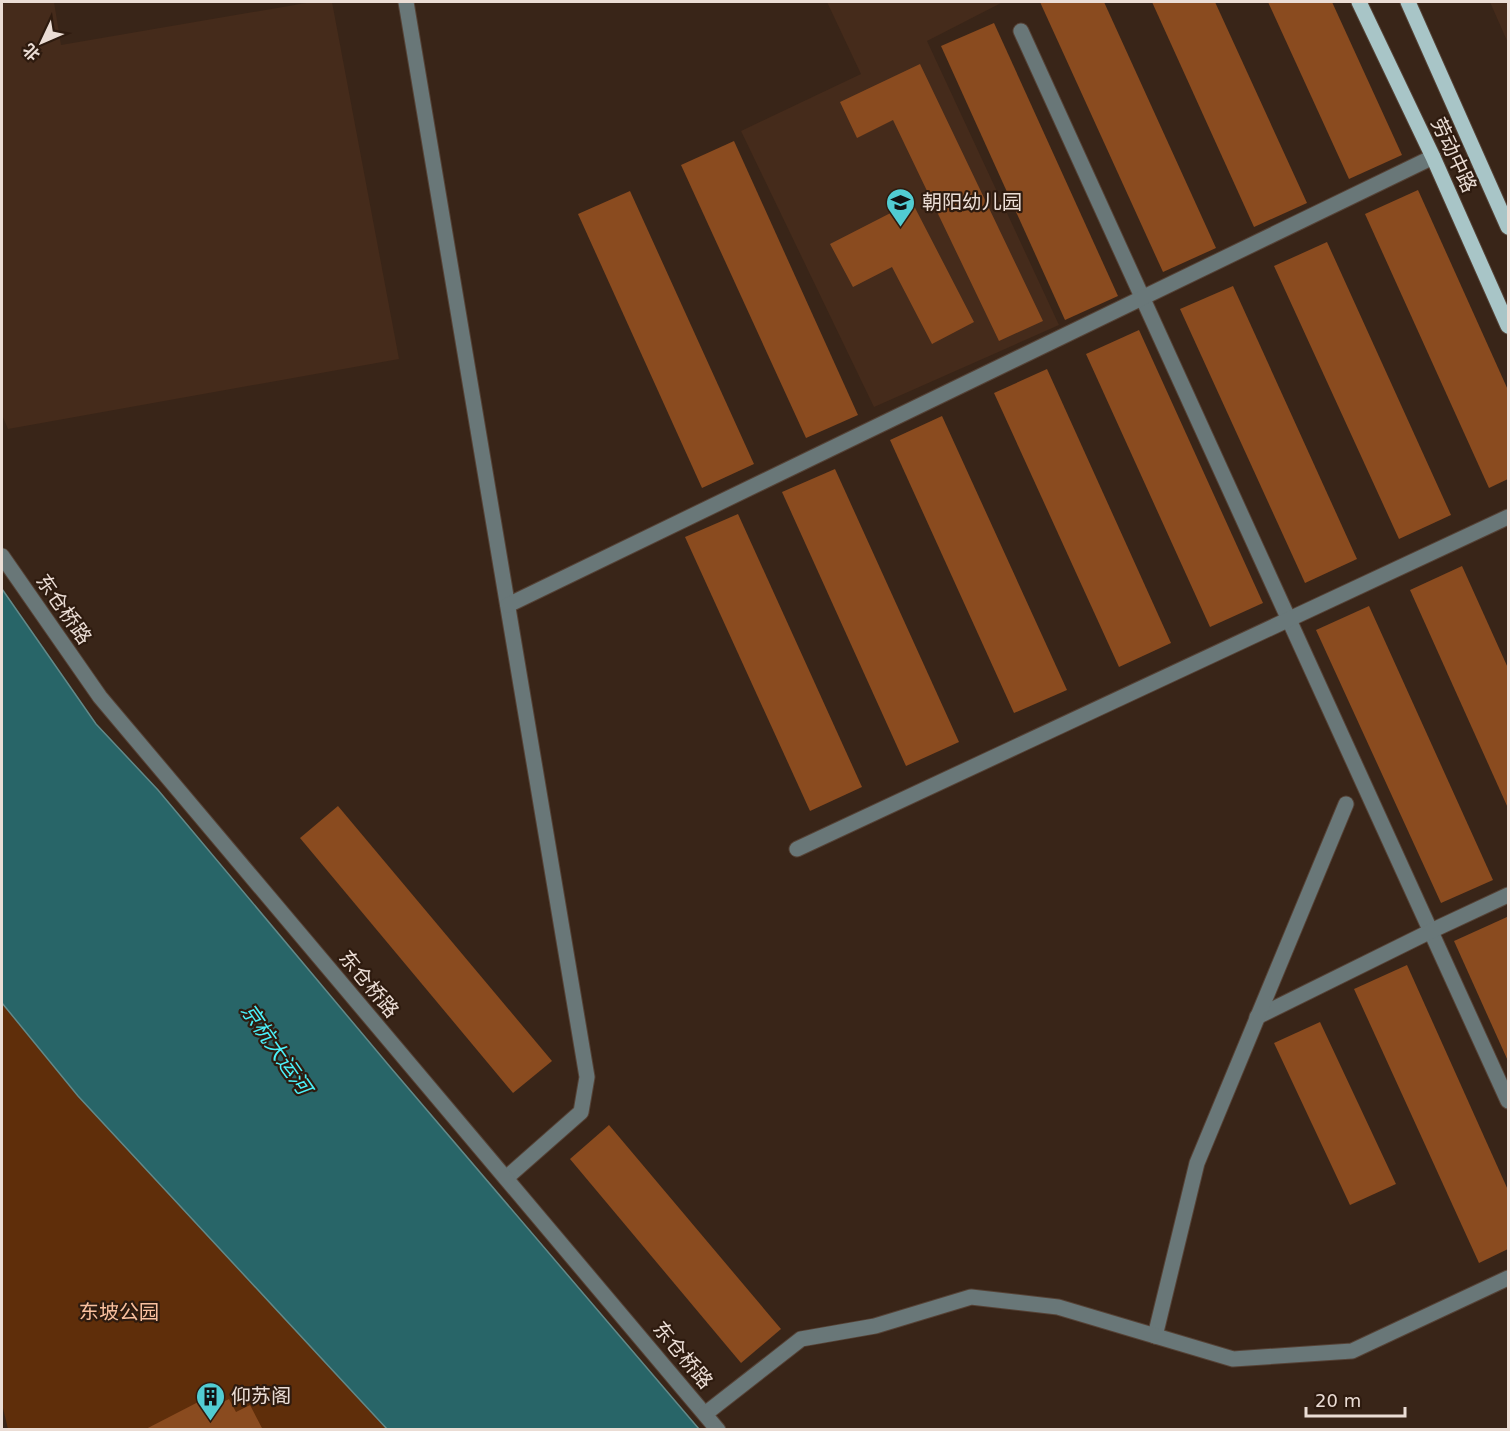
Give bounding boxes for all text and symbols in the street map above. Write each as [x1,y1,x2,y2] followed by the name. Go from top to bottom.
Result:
[12,12,72,72] north arrow
[19,40,44,64] text: 北
[1426,114,1482,196] street label: 劳动中路
[885,186,917,228] school or university icon: 朝阳幼儿园
[922,190,1022,214] place label: 朝阳幼儿园
[31,569,97,649] street label: 东仓桥路
[334,946,404,1022] street label: 东仓桥路
[236,999,318,1102] water label: 京杭大运河
[79,1300,159,1324] park label: 东坡公园
[648,1317,718,1393] street label: 东仓桥路
[194,1380,226,1422] building icon: 仰苏阁
[1306,1380,1405,1418] scale bar
[231,1384,291,1408] place label: 仰苏阁
[1315,1390,1361,1411] text: 20 m

